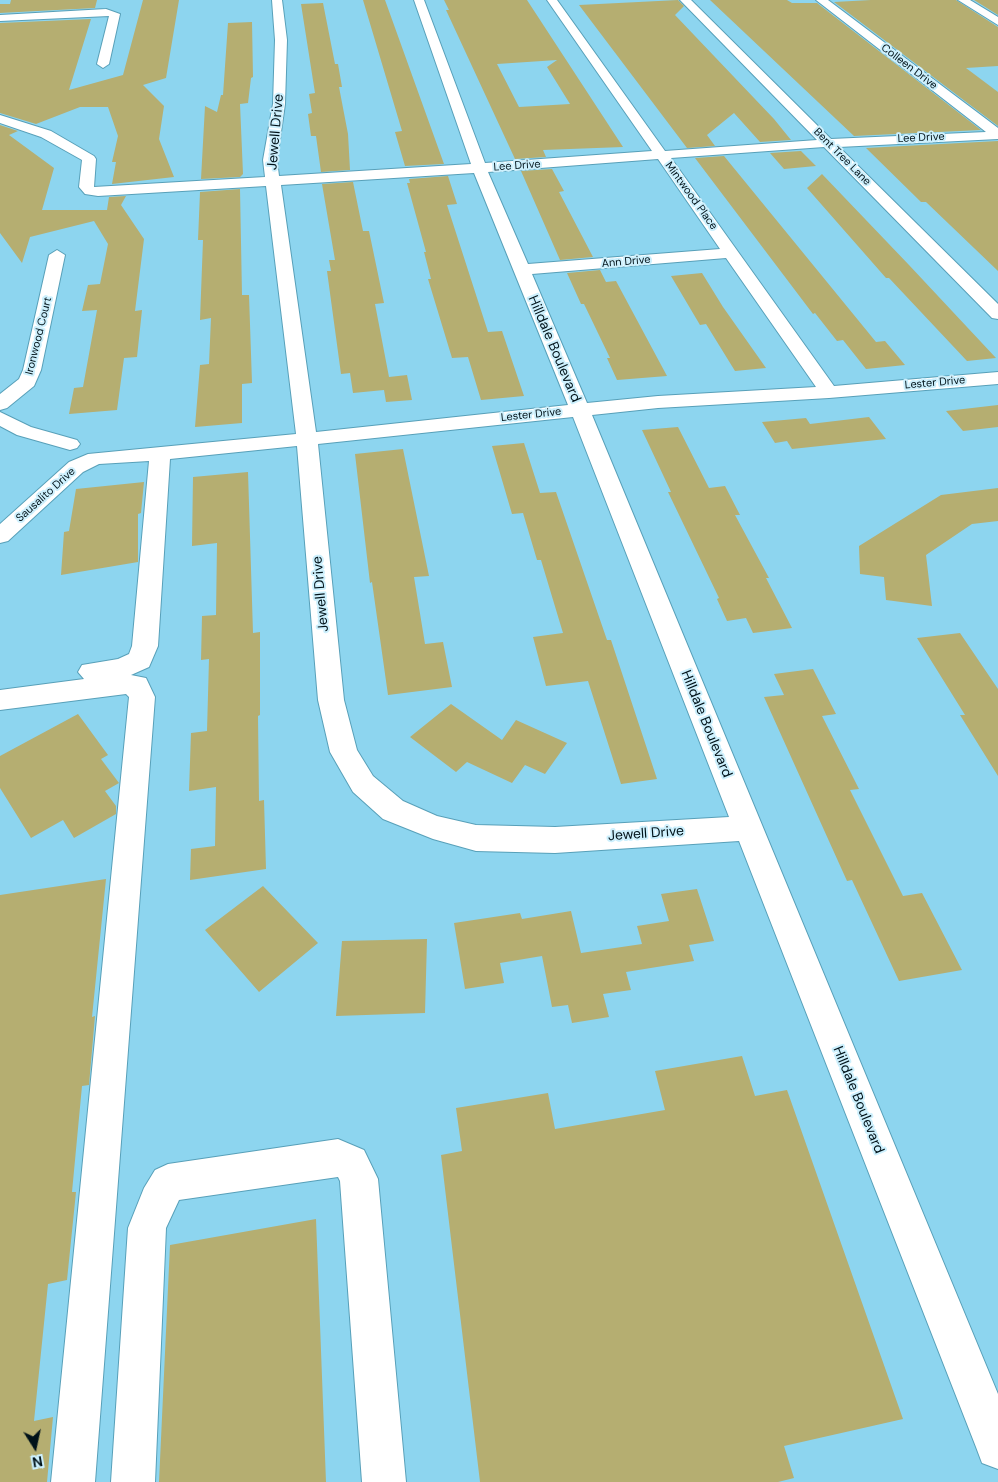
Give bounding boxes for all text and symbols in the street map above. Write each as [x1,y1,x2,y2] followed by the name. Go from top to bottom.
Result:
[878,42,940,92] street label: Colleen Drive
[264,93,288,171] street label: Jewell Drive
[811,126,873,188] street label: Bent Tree Lane
[897,130,945,146] street label: Lee Drive
[493,158,541,174] street label: Lee Drive
[662,159,720,233] street label: Mintwood Place
[601,253,651,271] street label: Ann Drive
[524,293,584,405] street label: Hilldale Boulevard
[23,296,55,376] street label: Ironwood Court
[904,374,966,392] street label: Lester Drive
[500,405,562,425] street label: Lester Drive
[14,465,78,525] street label: Sausalito Drive
[309,555,333,633] street label: Jewell Drive
[677,668,735,780] street label: Hilldale Boulevard
[607,823,685,845] street label: Jewell Drive
[829,1044,887,1156] street label: Hilldale Boulevard
[10,1422,60,1472] north arrow
[31,1452,44,1472] text: N

